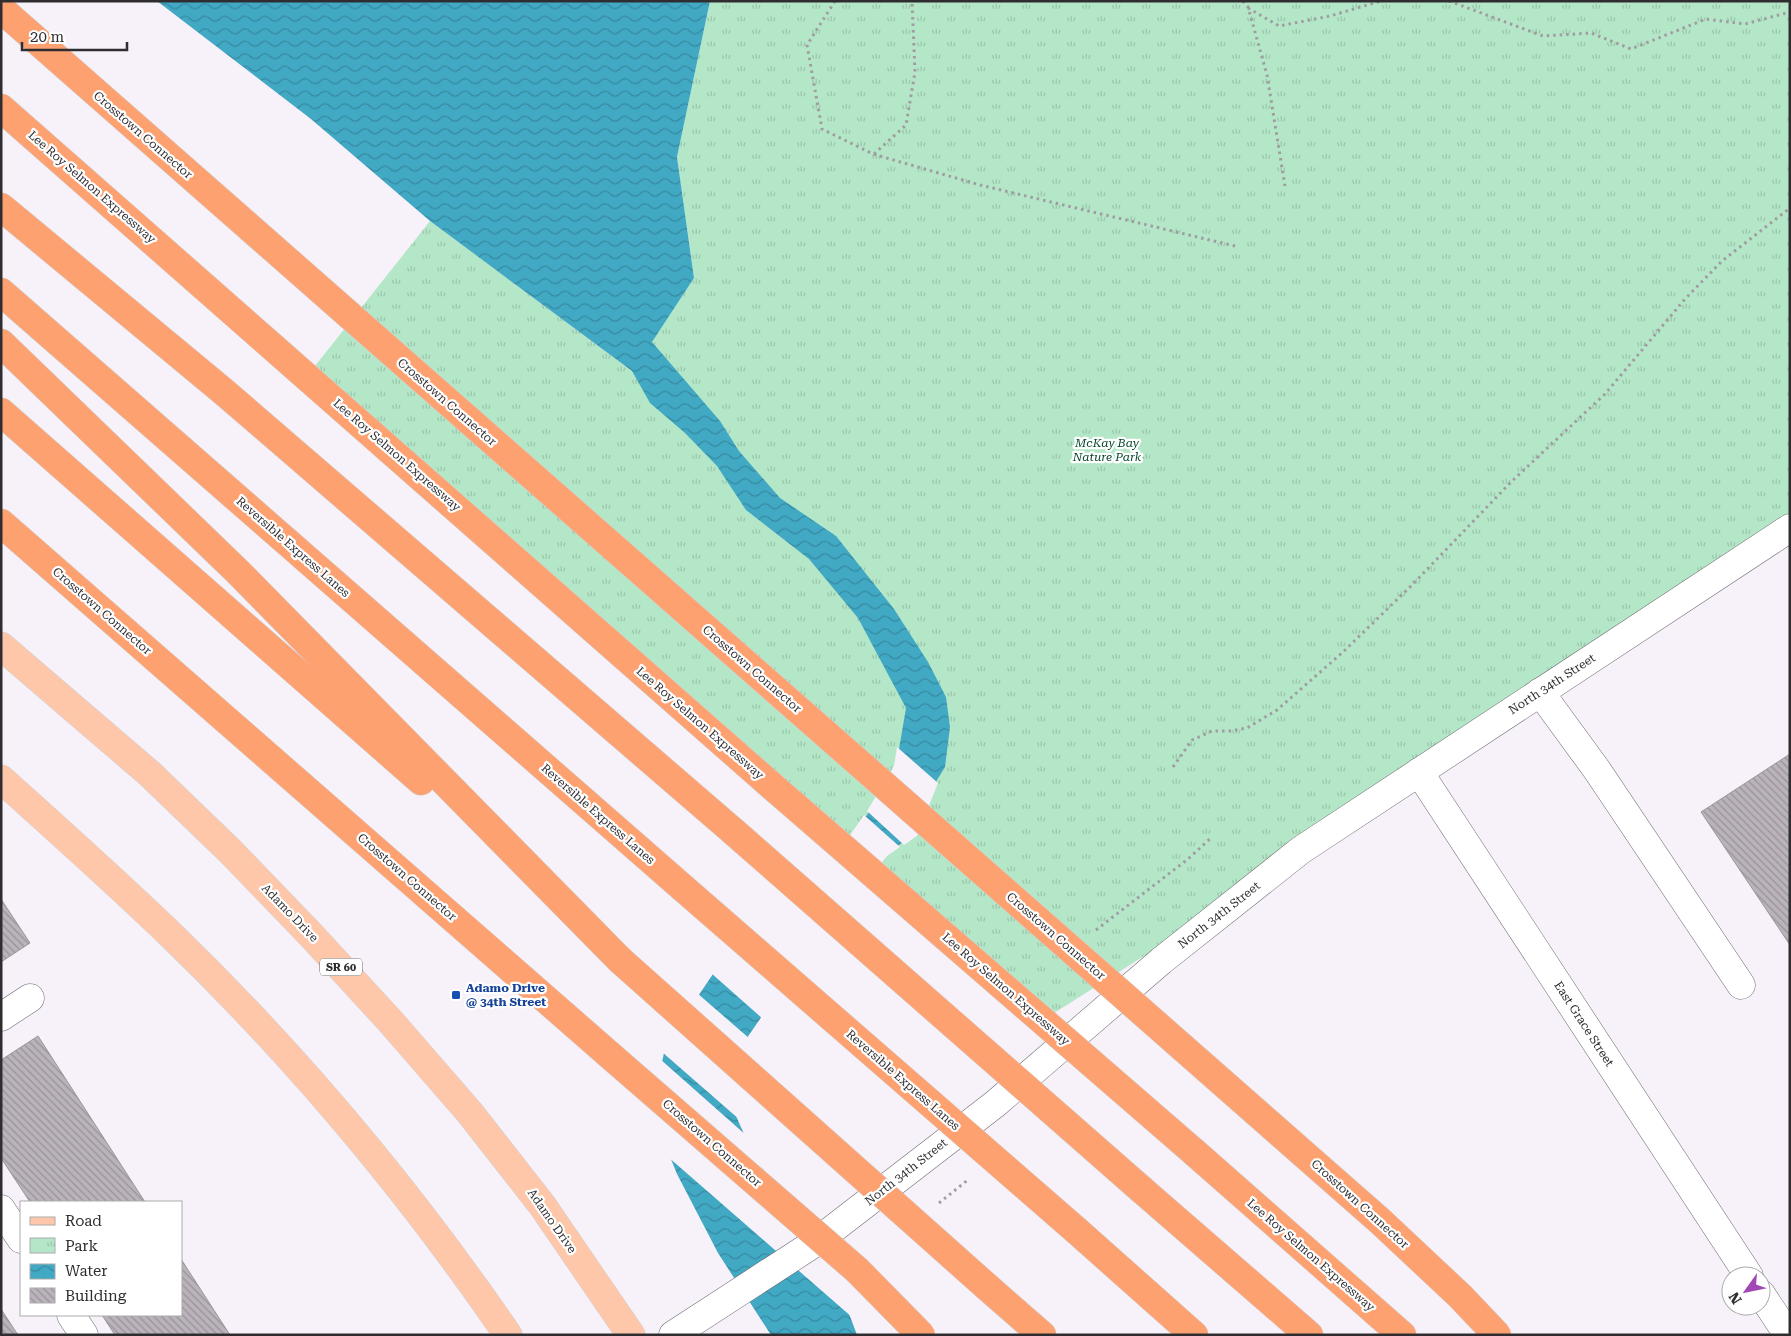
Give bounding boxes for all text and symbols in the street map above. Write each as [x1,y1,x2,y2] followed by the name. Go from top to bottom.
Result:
[22,20,128,52] scale bar
[30,28,65,46] text: 20 m
[91,88,195,182] street label: Crosstown Connector
[25,128,159,247] street label: Lee Roy Selmon Expressway
[395,355,499,449] street label: Crosstown Connector
[330,396,464,515] street label: Lee Roy Selmon Expressway
[1072,436,1142,464] park label: McKay Bay Nature Park
[233,494,353,600] street label: Reversible Express Lanes
[50,564,154,658] street label: Crosstown Connector
[700,622,804,716] street label: Crosstown Connector
[1506,651,1598,717] street label: North 34th Street
[633,664,767,783] street label: Lee Roy Selmon Expressway
[538,761,658,867] street label: Reversible Express Lanes
[355,830,459,924] street label: Crosstown Connector
[1175,878,1263,951] street label: North 34th Street
[259,881,321,945] street label: Adamo Drive
[1004,889,1108,983] street label: Crosstown Connector
[939,930,1073,1049] street label: Lee Roy Selmon Expressway
[320,959,362,976] road number: SR 60
[1551,979,1617,1070] street label: East Grace Street
[466,981,546,1009] place label: Adamo Drive @ 34th Street
[450,989,462,1001] marker: Adamo Drive @ 34th Street
[843,1027,963,1133] street label: Reversible Express Lanes
[660,1096,764,1190] street label: Crosstown Connector
[862,1135,950,1208] street label: North 34th Street
[1309,1157,1412,1251] street label: Crosstown Connector
[525,1186,580,1256] street label: Adamo Drive
[1244,1196,1378,1315] street label: Lee Roy Selmon Expressway
[20,1201,182,1316] legend
[65,1212,102,1230] text: Road
[65,1237,99,1255] text: Park
[65,1262,107,1280] text: Water
[1721,1266,1771,1316] north arrow
[65,1287,127,1305] text: Building
[1725,1289,1745,1307] text: N

